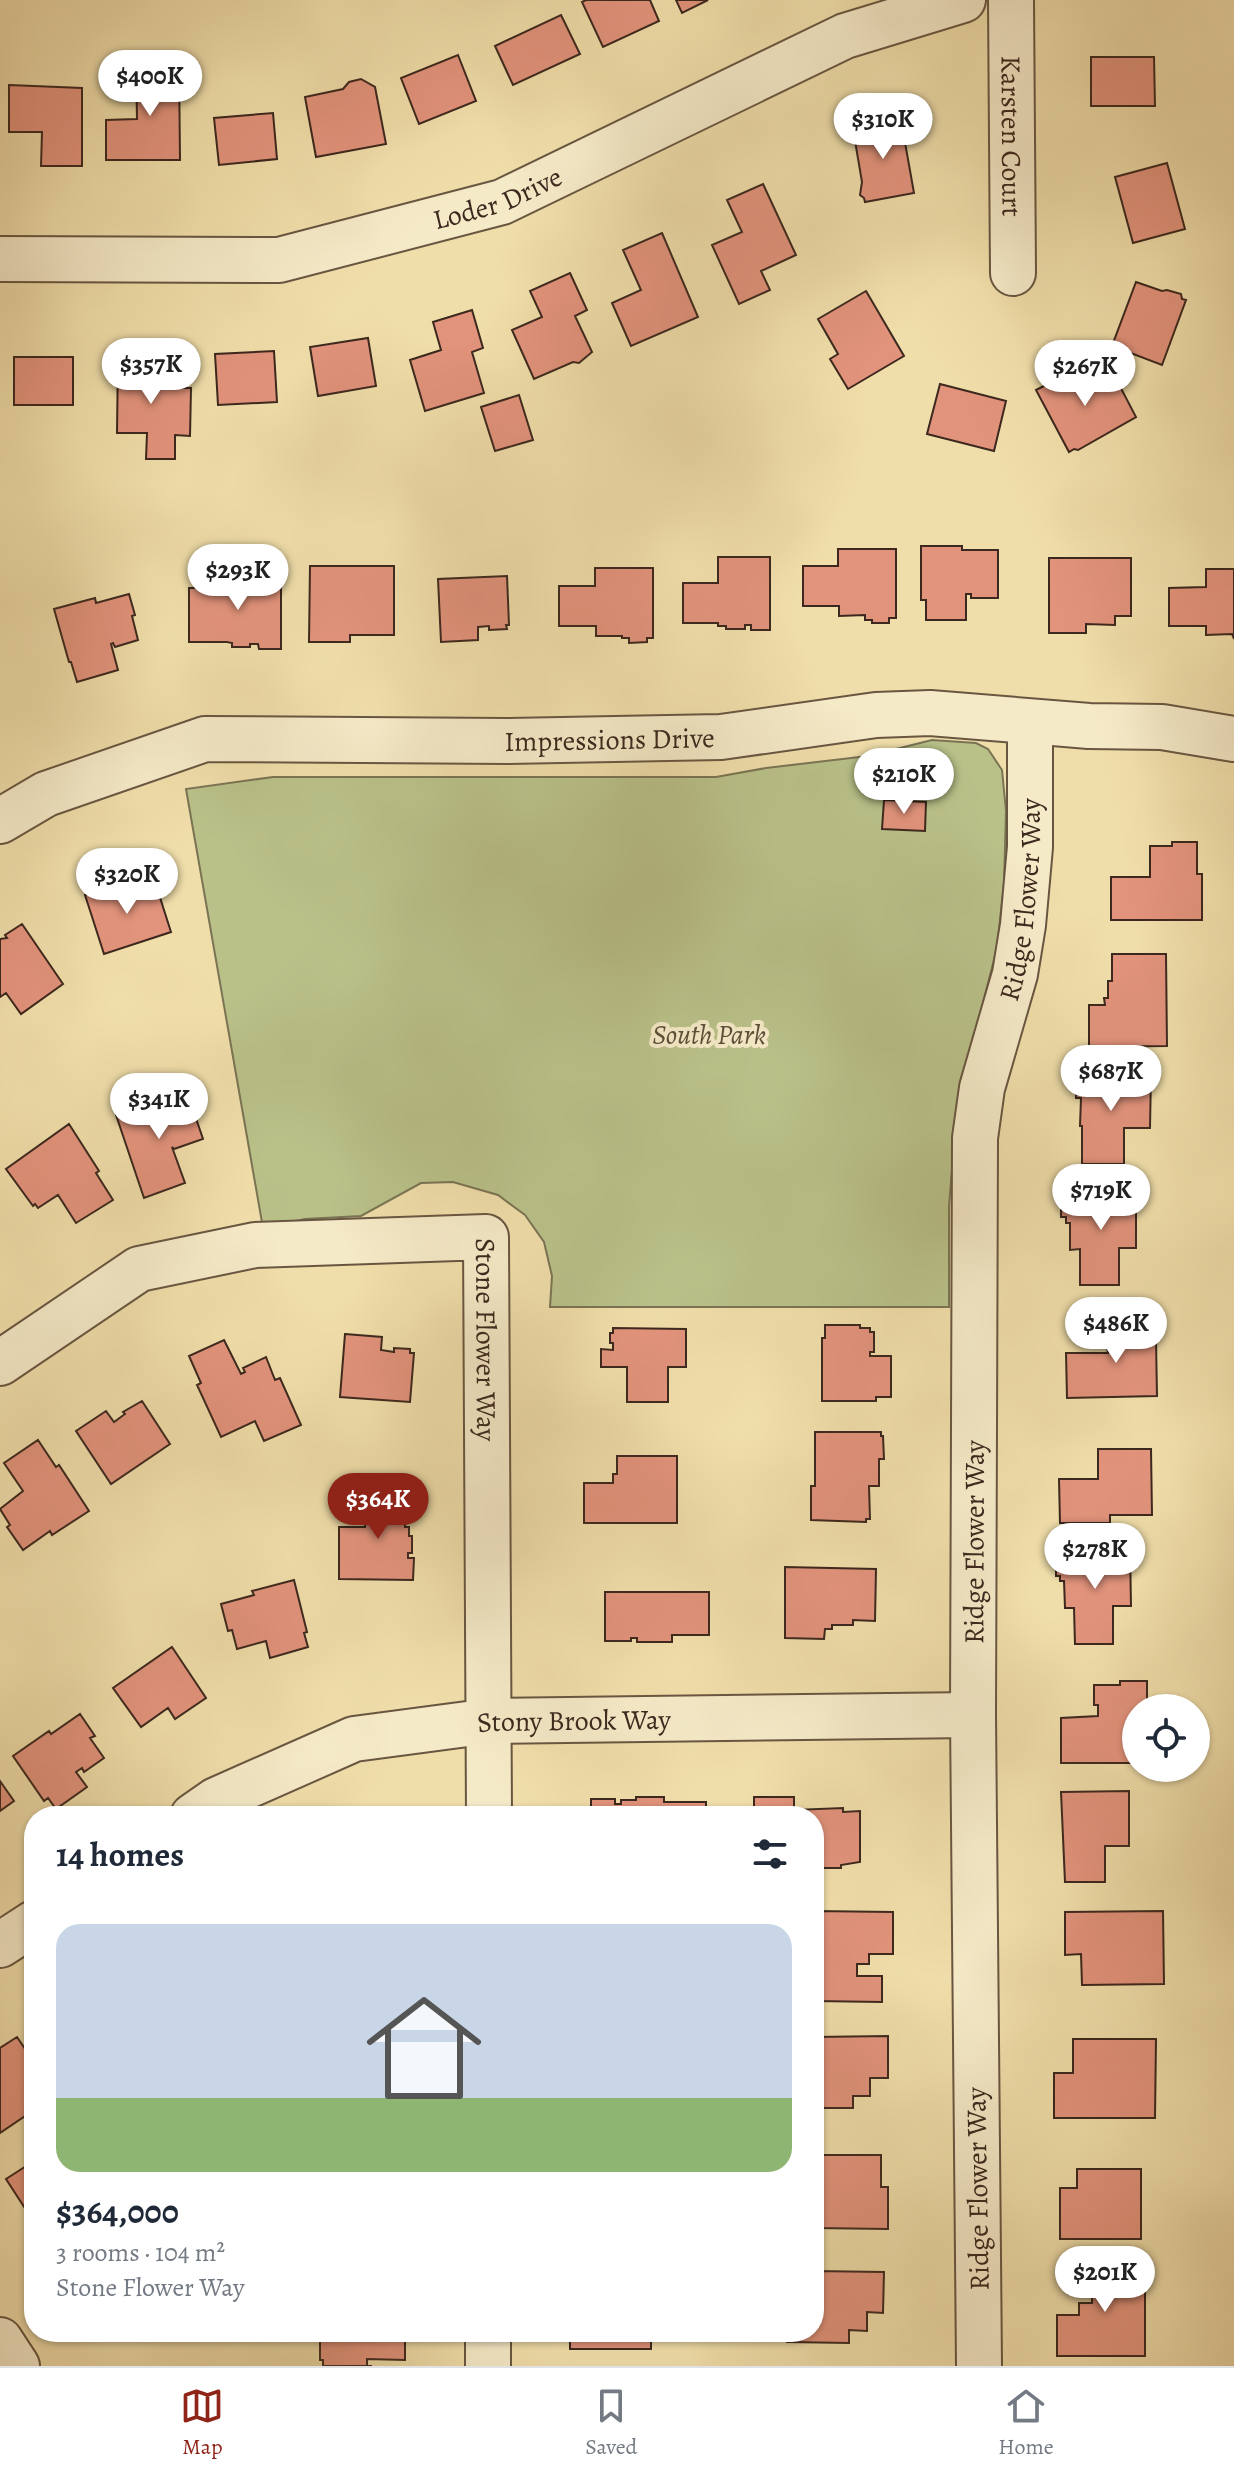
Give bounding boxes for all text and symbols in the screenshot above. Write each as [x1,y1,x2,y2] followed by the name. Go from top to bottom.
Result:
[94,50,206,118] pin: $400K
[991,55,1031,217] street label: Karsten Court
[116,58,184,93] text: $400K
[827,93,939,161] pin: $310K
[852,101,914,136] text: $310K
[429,158,568,239] street label: Loder Drive
[95,338,207,406] pin: $357K
[1029,340,1141,408] pin: $267K
[120,346,182,381] text: $357K
[1052,348,1118,383] text: $267K
[182,544,294,612] pin: $293K
[206,552,270,587] text: $293K
[504,719,715,761] street label: Impressions Drive
[848,748,960,816] pin: $210K
[872,756,936,791] text: $210K
[990,798,1050,1006] street label: Ridge Flower Way
[71,848,183,916] pin: $320K
[94,856,160,891] text: $320K
[652,1016,766,1054] park label: South Park
[1055,1045,1167,1113] pin: $687K
[1079,1053,1143,1088] text: $687K
[103,1073,215,1141] pin: $341K
[128,1081,190,1116] text: $341K
[1045,1164,1157,1232] pin: $719K
[1070,1172,1132,1207] text: $719K
[466,1238,505,1442] street label: Stone Flower Way
[1060,1297,1172,1365] pin: $486K
[1083,1305,1149,1340] text: $486K
[955,1440,994,1644] street label: Ridge Flower Way
[322,1473,434,1541] pin: $364K
[346,1481,410,1516] text: $364K
[1039,1523,1151,1591] pin: $278K
[1062,1531,1128,1566] text: $278K
[1122,1694,1210,1782] map controls
[1122,1694,1210,1782] button: locate
[475,1701,672,1743] street label: Stony Brook Way
[56,1831,184,1878] text: 14 homes
[748,1832,792,1876] icon: filters
[352,1976,496,2120] icon: home
[957,2086,999,2291] street label: Ridge Flower Way
[56,2188,179,2235] text: $364,000
[56,2235,225,2270] text: 3 rooms · 104 m²
[1049,2246,1161,2314] pin: $201K
[1073,2254,1137,2289] text: $201K
[56,2270,245,2305] text: Stone Flower Way
[180,2384,224,2462] tab: Map
[585,2384,637,2462] tab: Saved
[998,2384,1054,2462] tab: Home

